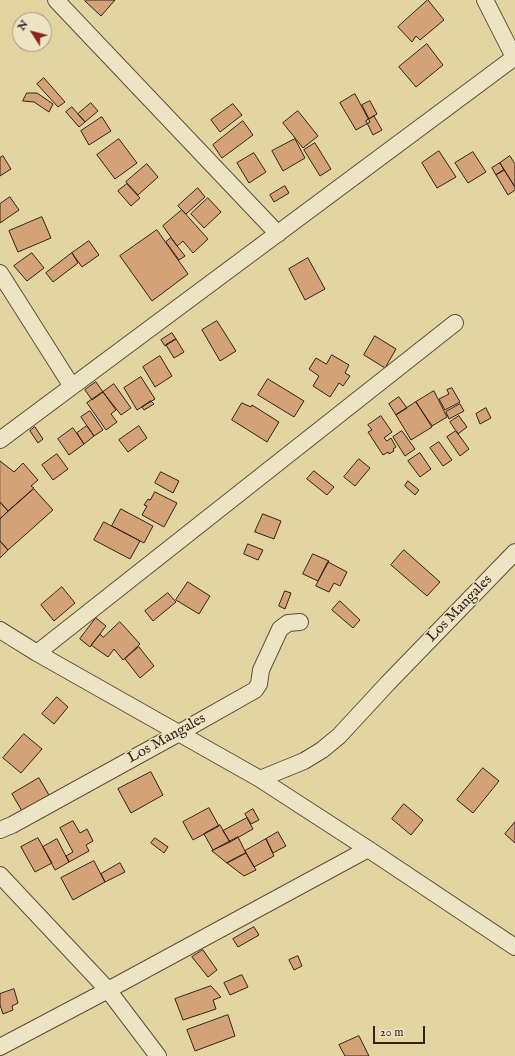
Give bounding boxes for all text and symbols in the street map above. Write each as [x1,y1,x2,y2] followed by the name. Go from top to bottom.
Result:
[12,12,52,52] north arrow
[15,18,32,34] text: N
[423,572,497,646] street label: Los Mangales
[125,710,209,768] street label: Los Mangales
[375,1018,427,1044] scale bar
[380,1025,403,1040] text: 20 m

